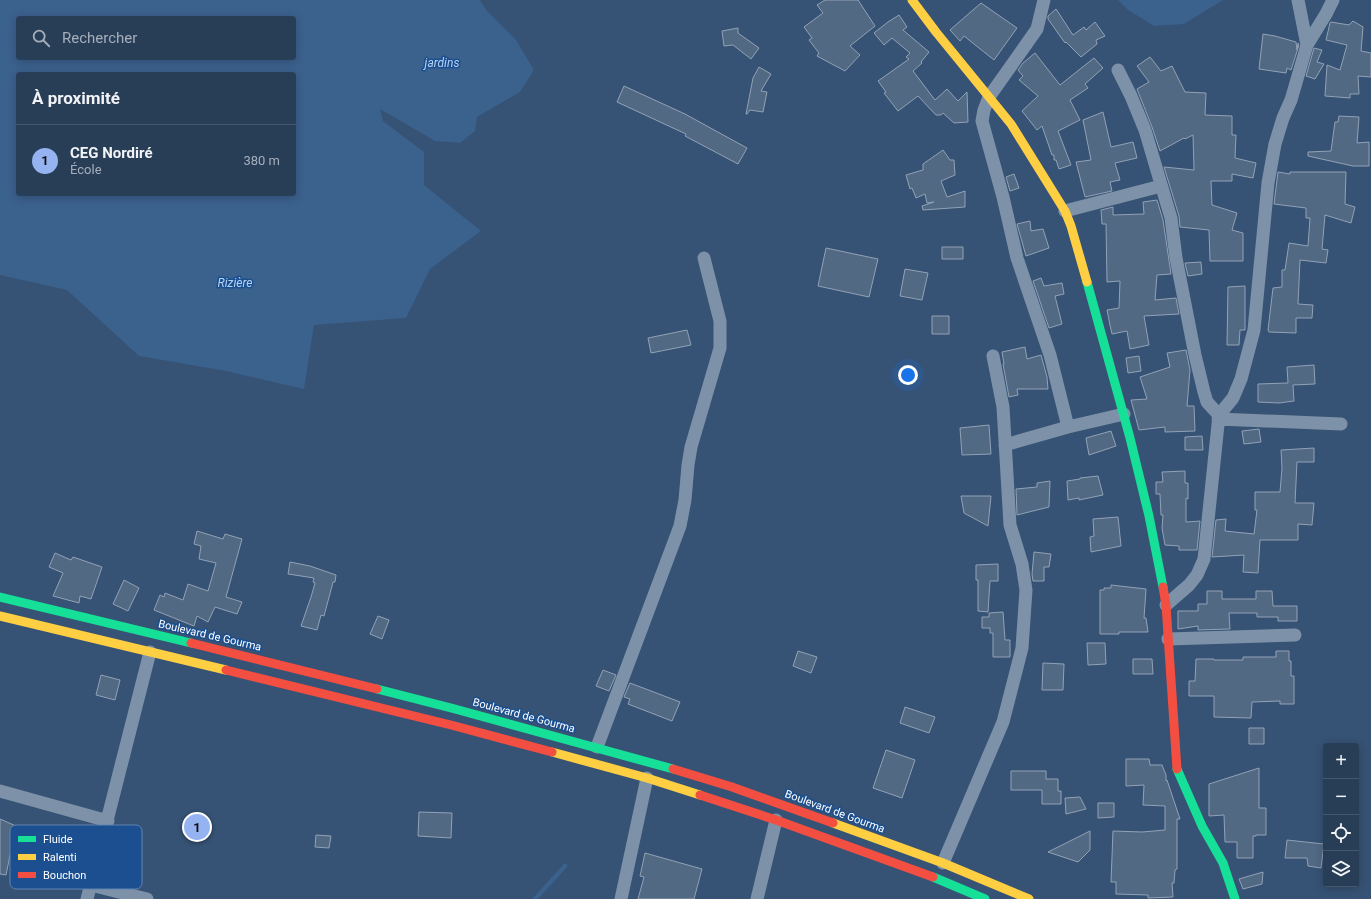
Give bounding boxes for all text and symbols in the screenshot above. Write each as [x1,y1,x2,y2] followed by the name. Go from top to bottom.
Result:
[16,16,296,60] search box
[30,27,52,49] icon: search
[62,29,137,47] text: Rechercher
[423,56,459,70] water label: jardins
[32,88,120,108] text: À proximité
[70,144,152,162] text: CEG Nordiré
[41,153,49,168] text: 1
[243,153,280,168] text: 380 m
[70,162,102,177] text: École
[218,276,252,290] water label: Rizière
[898,365,918,385] your location
[157,617,263,654] street label: Boulevard de Gourma
[471,696,576,735] street label: Boulevard de Gourma
[1323,743,1359,887] map controls
[1323,743,1359,779] button: +
[1323,779,1359,815] button: −
[783,787,887,836] street label: Boulevard de Gourma
[184,812,210,842] pin: 1
[1323,815,1359,851] button: locate
[10,825,142,889] legend
[43,833,73,846] text: Fluide
[43,851,77,864] text: Ralenti
[1323,851,1359,887] button: layers
[43,869,86,882] text: Bouchon

